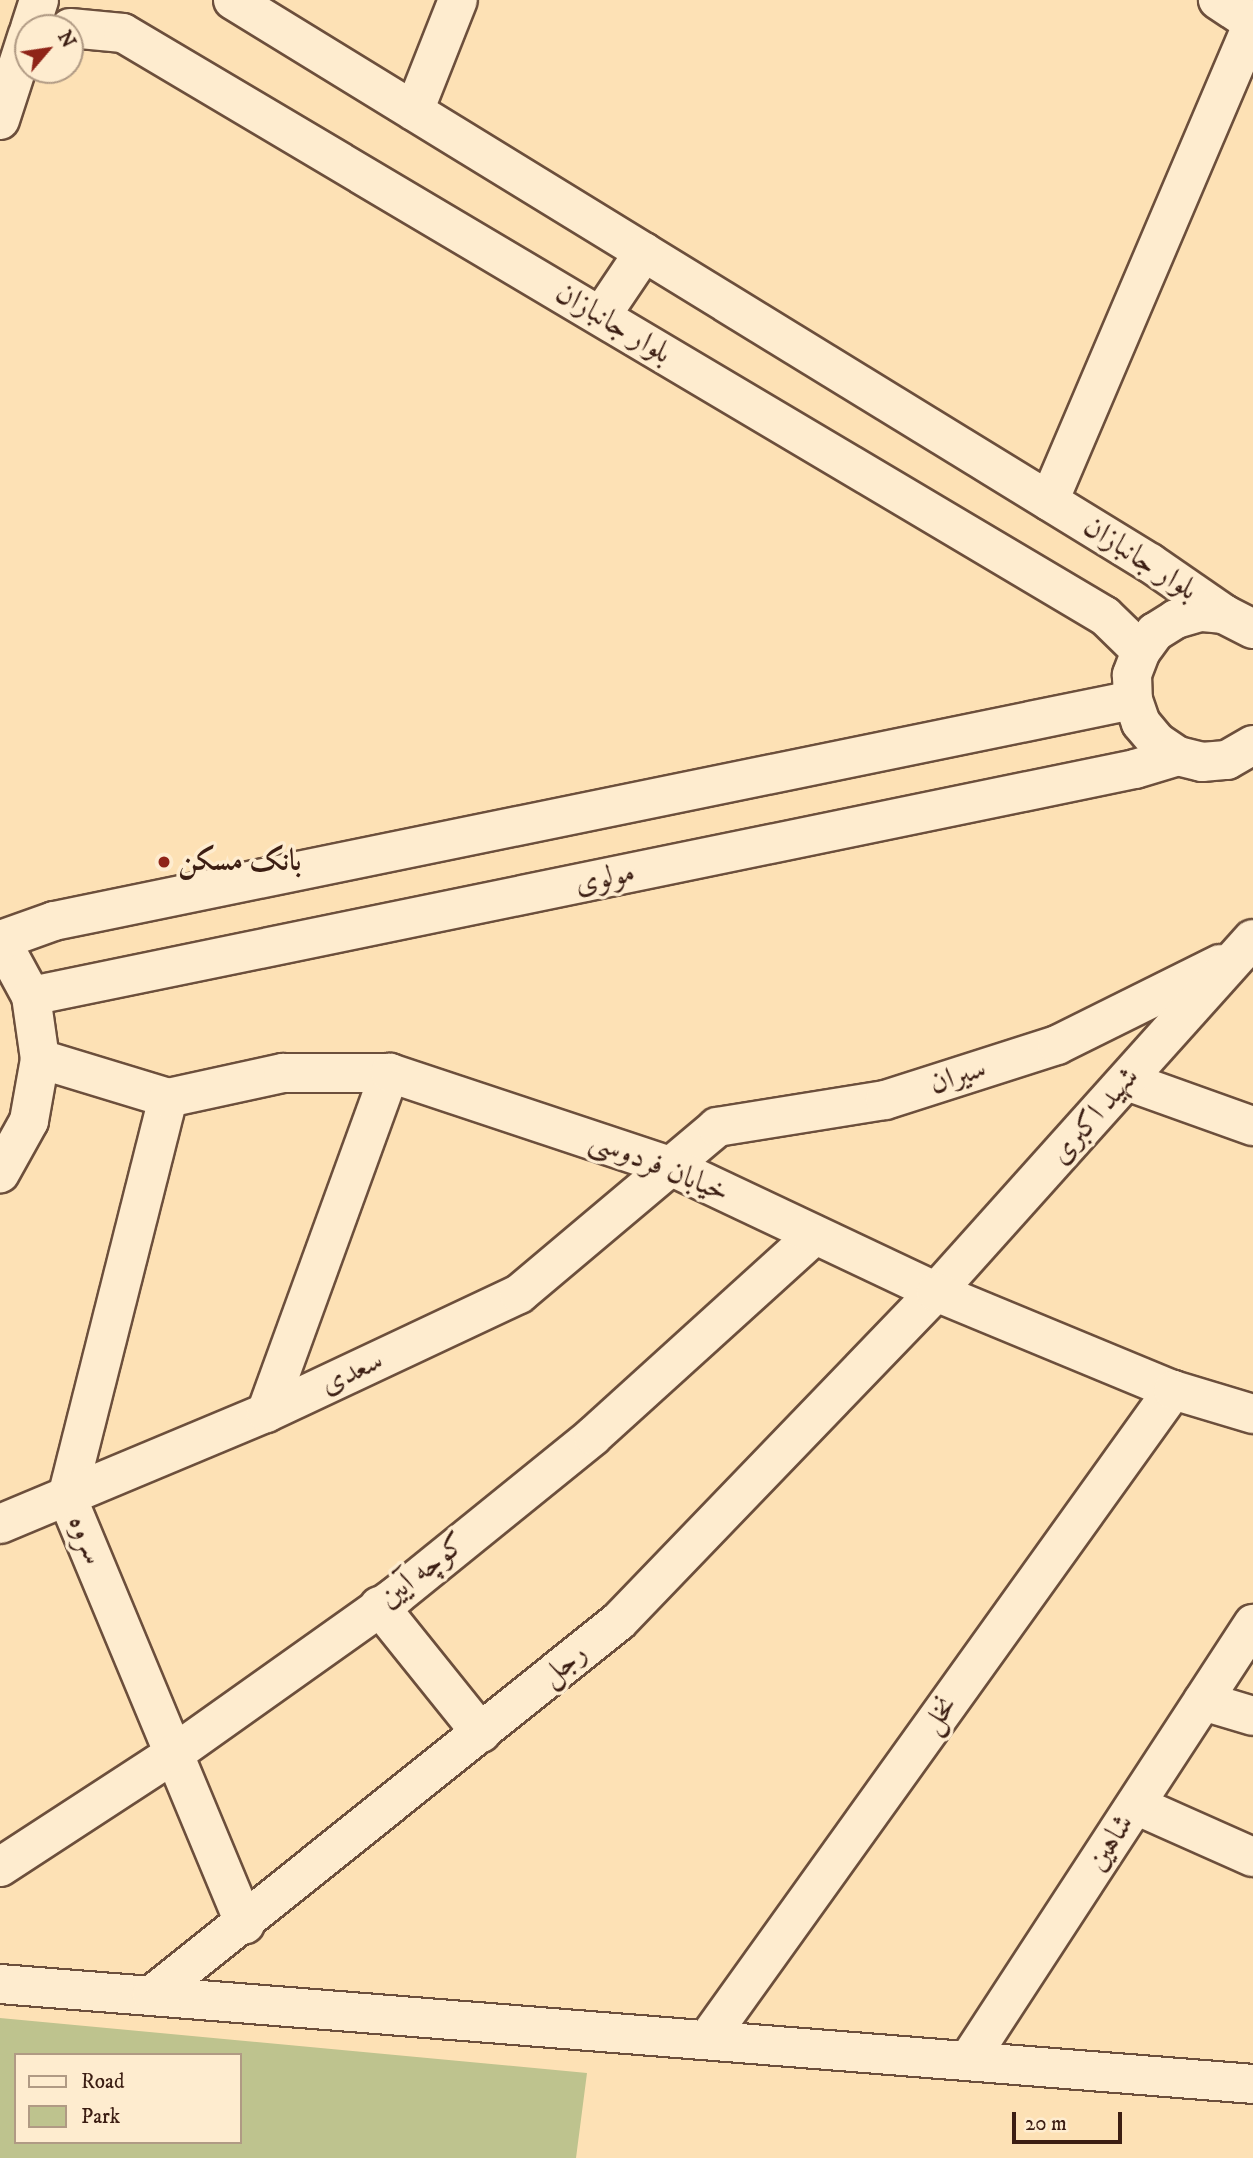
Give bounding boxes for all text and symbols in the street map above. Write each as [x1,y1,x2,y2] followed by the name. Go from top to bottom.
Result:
[14,14,84,84] north arrow
[52,27,80,52] text: N
[549,275,677,373] street label: بلوار جانبازان
[1076,509,1204,609] street label: بلوار جانبازان
[178,844,301,880] place label: بانک مسکن
[156,854,172,870] marker: بانک مسکن
[572,855,638,903] street label: مولوی
[925,1051,991,1103] street label: سیران
[1043,1060,1147,1172] street label: شهید اکبری
[584,1123,734,1211] street label: خیابان فردوسی
[315,1343,389,1403] street label: سعدی
[59,1510,111,1570] street label: سروه
[372,1526,474,1616] street label: کوچه آیین
[533,1635,595,1695] street label: رجل
[914,1689,966,1741] street label: نخل
[1079,1808,1143,1878] street label: شاهین
[14,2053,242,2144] legend
[81,2069,125,2095] text: Road
[1015,2098,1125,2142] scale bar
[81,2104,120,2130] text: Park
[1025,2111,1067,2137] text: 20 m

